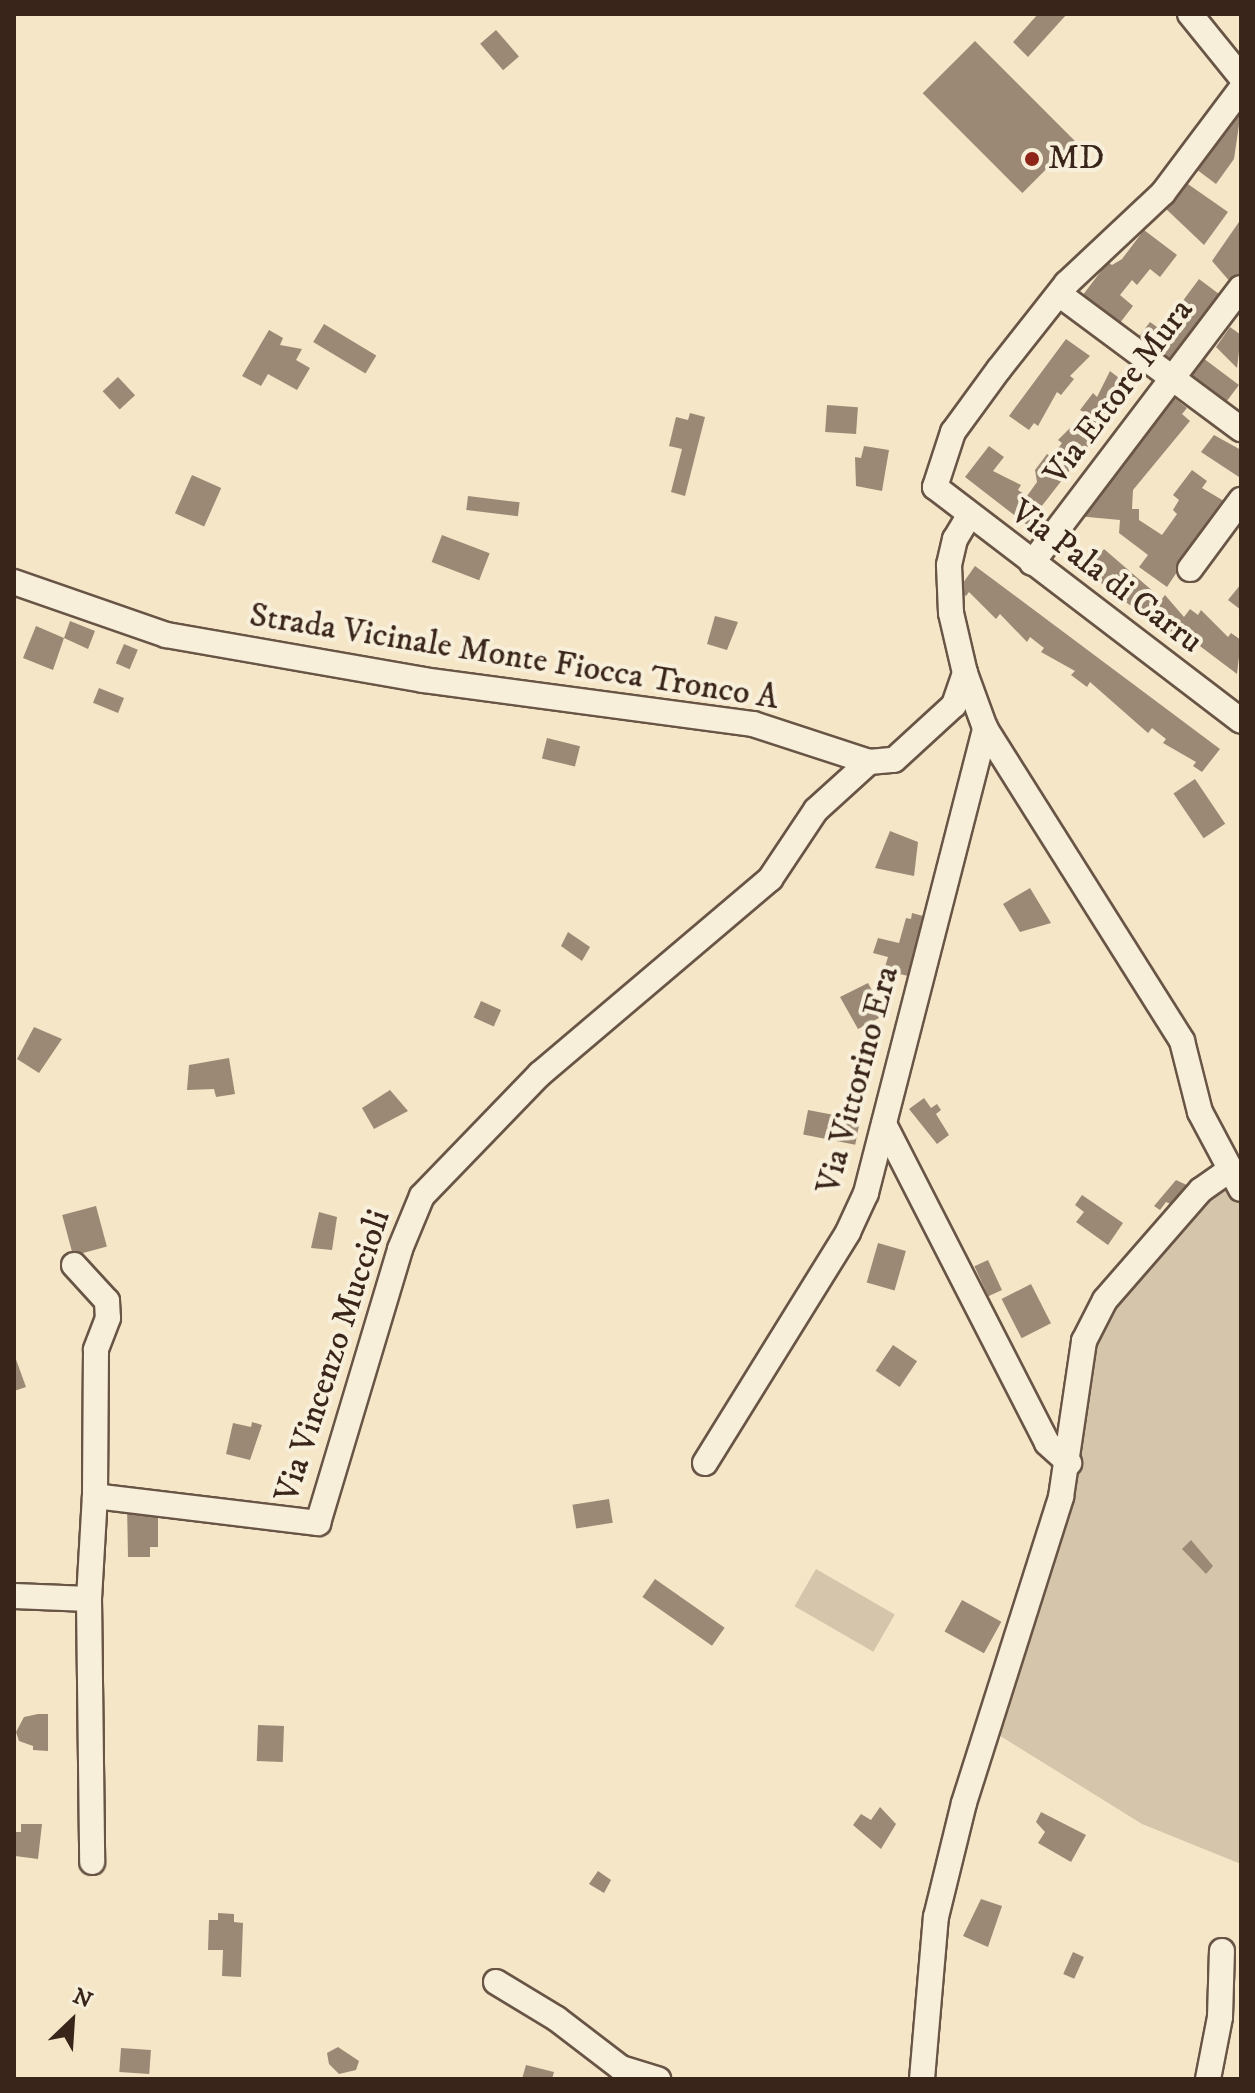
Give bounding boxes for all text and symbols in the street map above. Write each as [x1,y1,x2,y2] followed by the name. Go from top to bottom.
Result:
[1048,139,1104,179] place label: MD
[1023,150,1041,168] marker: MD
[1036,291,1202,493] street label: Via Ettore Mura
[1002,492,1210,662] street label: Via Pala di Carru
[247,595,781,719] street label: Strada Vicinale Monte Fiocca Tronco A
[808,962,908,1198] street label: Via Vittorino Era
[266,1205,400,1507] street label: Via Vincenzo Muccioli
[32,1981,112,2061] north arrow
[68,1983,96,2015] text: N

